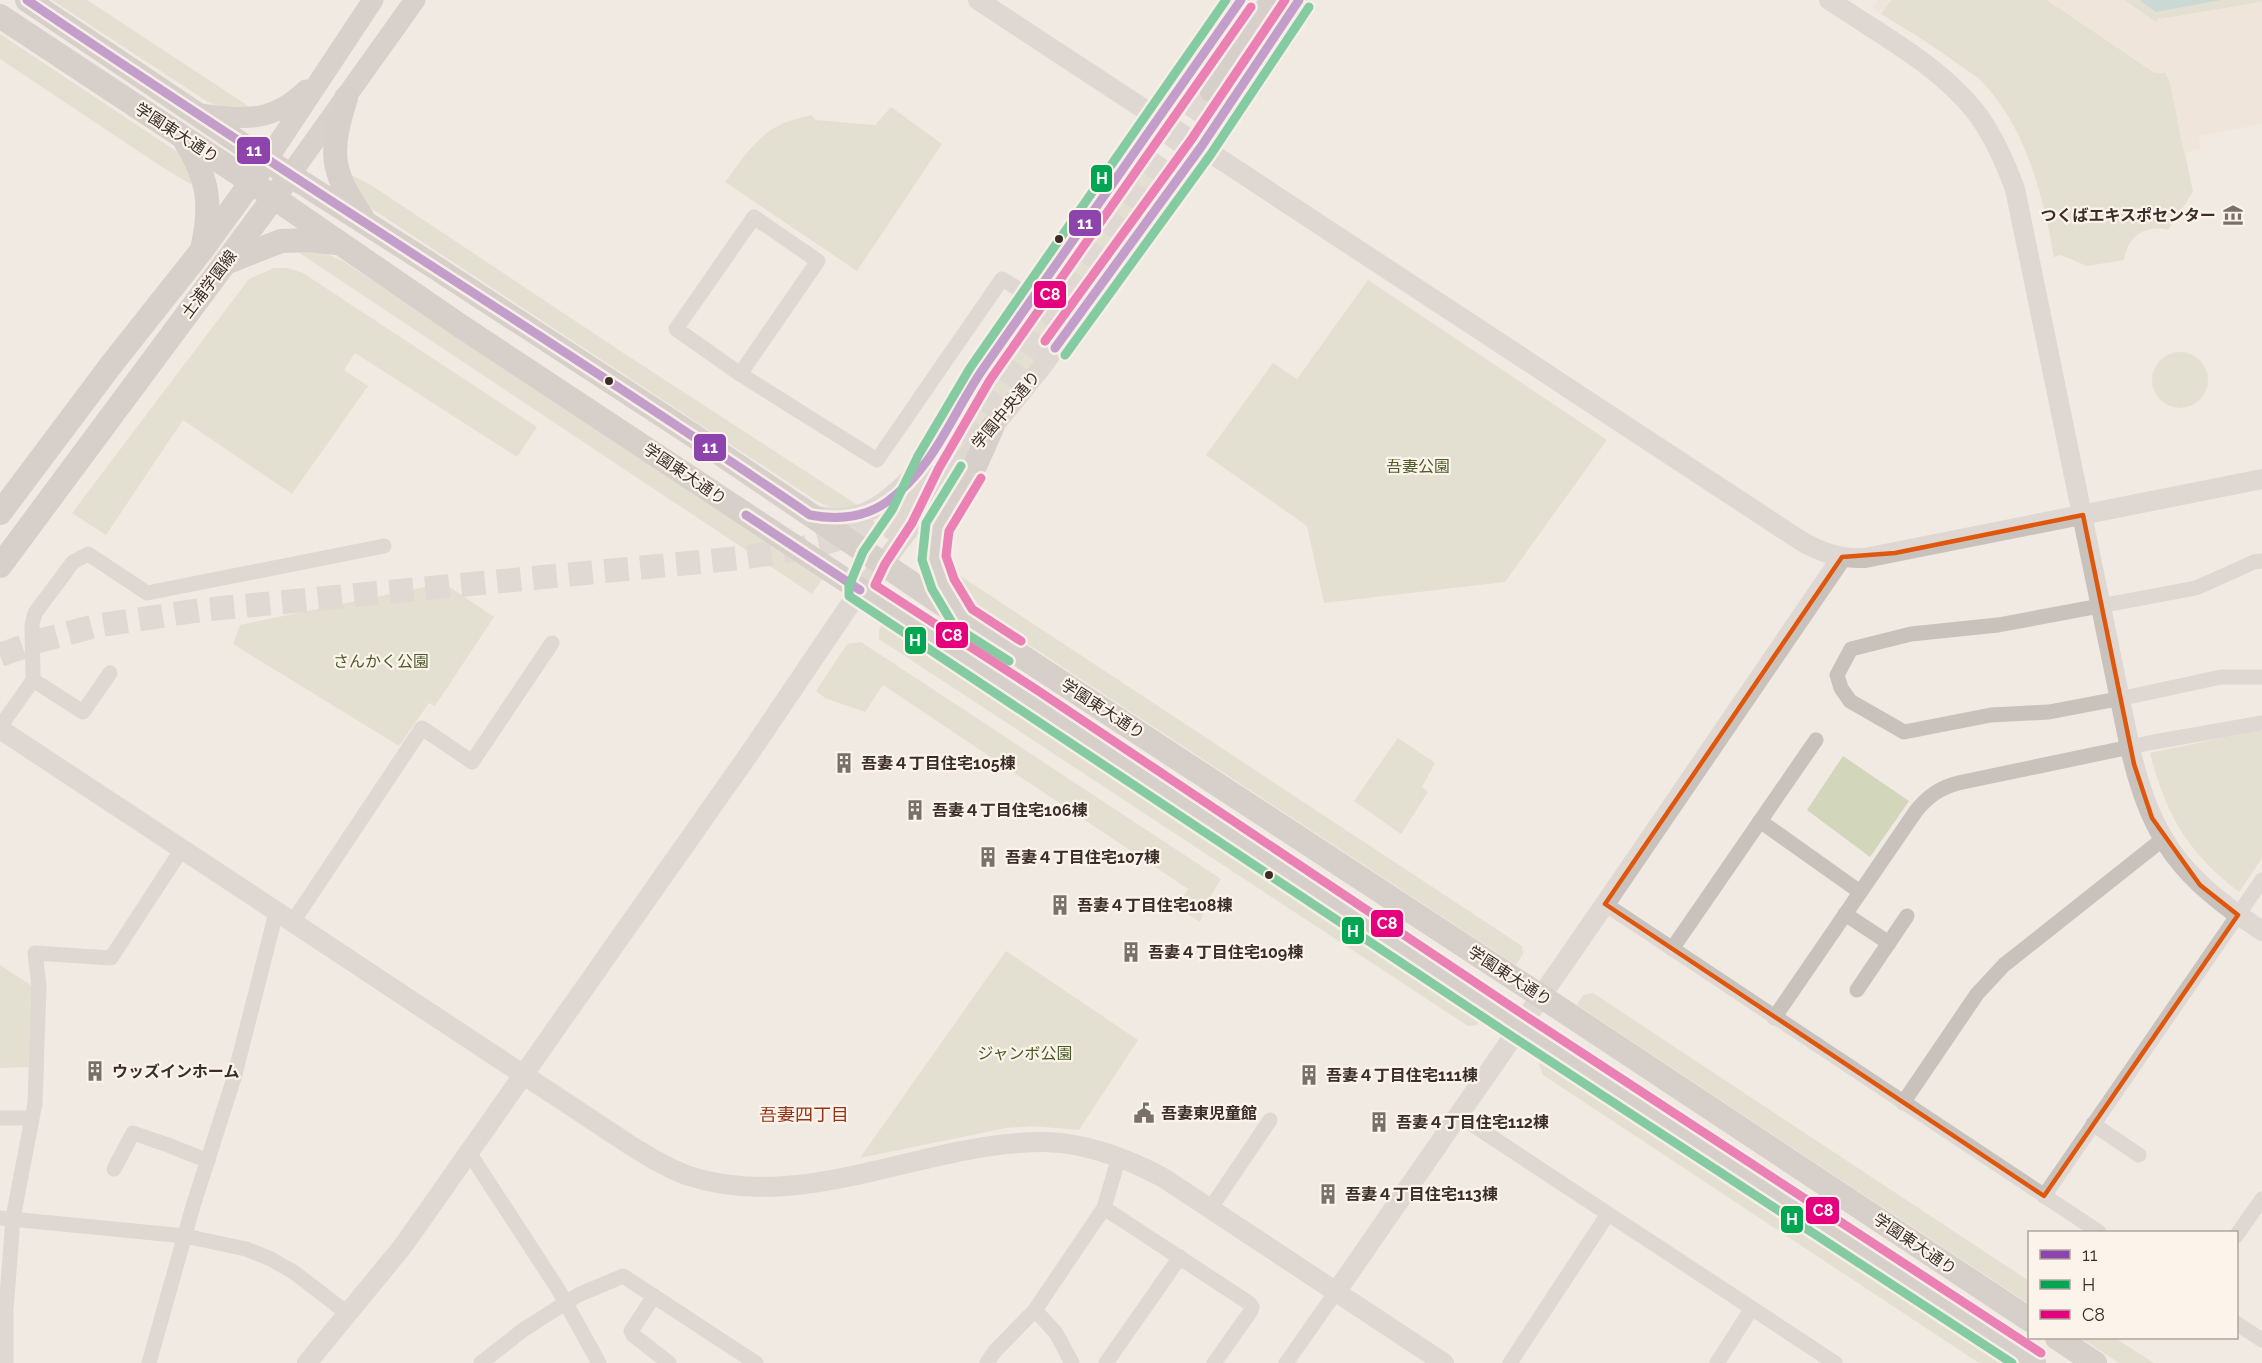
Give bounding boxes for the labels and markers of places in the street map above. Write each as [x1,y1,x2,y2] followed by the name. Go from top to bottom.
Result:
[2221,203,2245,227] museum icon: つくばエキスポセンター
[2040,206,2216,225] place label: つくばエキスポセンター
[1053,233,1065,245] unlabelled marker
[603,375,615,387] unlabelled marker
[832,751,856,775] building icon: 吾妻４丁目住宅105棟
[861,754,1016,773] place label: 吾妻４丁目住宅105棟
[903,798,927,822] building icon: 吾妻４丁目住宅106棟
[932,801,1087,820] place label: 吾妻４丁目住宅106棟
[976,845,1000,869] building icon: 吾妻４丁目住宅107棟
[1005,848,1160,867] place label: 吾妻４丁目住宅107棟
[1263,869,1275,881] unlabelled marker
[1048,893,1072,917] building icon: 吾妻４丁目住宅108棟
[1077,896,1232,915] place label: 吾妻４丁目住宅108棟
[1119,940,1143,964] building icon: 吾妻４丁目住宅109棟
[1148,943,1303,962] place label: 吾妻４丁目住宅109棟
[83,1059,107,1083] building icon: ウッズインホーム
[112,1062,240,1081] place label: ウッズインホーム
[1297,1063,1321,1087] building icon: 吾妻４丁目住宅111棟
[1326,1066,1478,1085] place label: 吾妻４丁目住宅111棟
[1132,1101,1156,1125] public building icon: 吾妻東児童館
[1161,1104,1257,1123] place label: 吾妻東児童館
[1367,1110,1391,1134] building icon: 吾妻４丁目住宅112棟
[1396,1113,1549,1132] place label: 吾妻４丁目住宅112棟
[1316,1182,1340,1206] building icon: 吾妻４丁目住宅113棟
[1345,1185,1498,1204] place label: 吾妻４丁目住宅113棟

